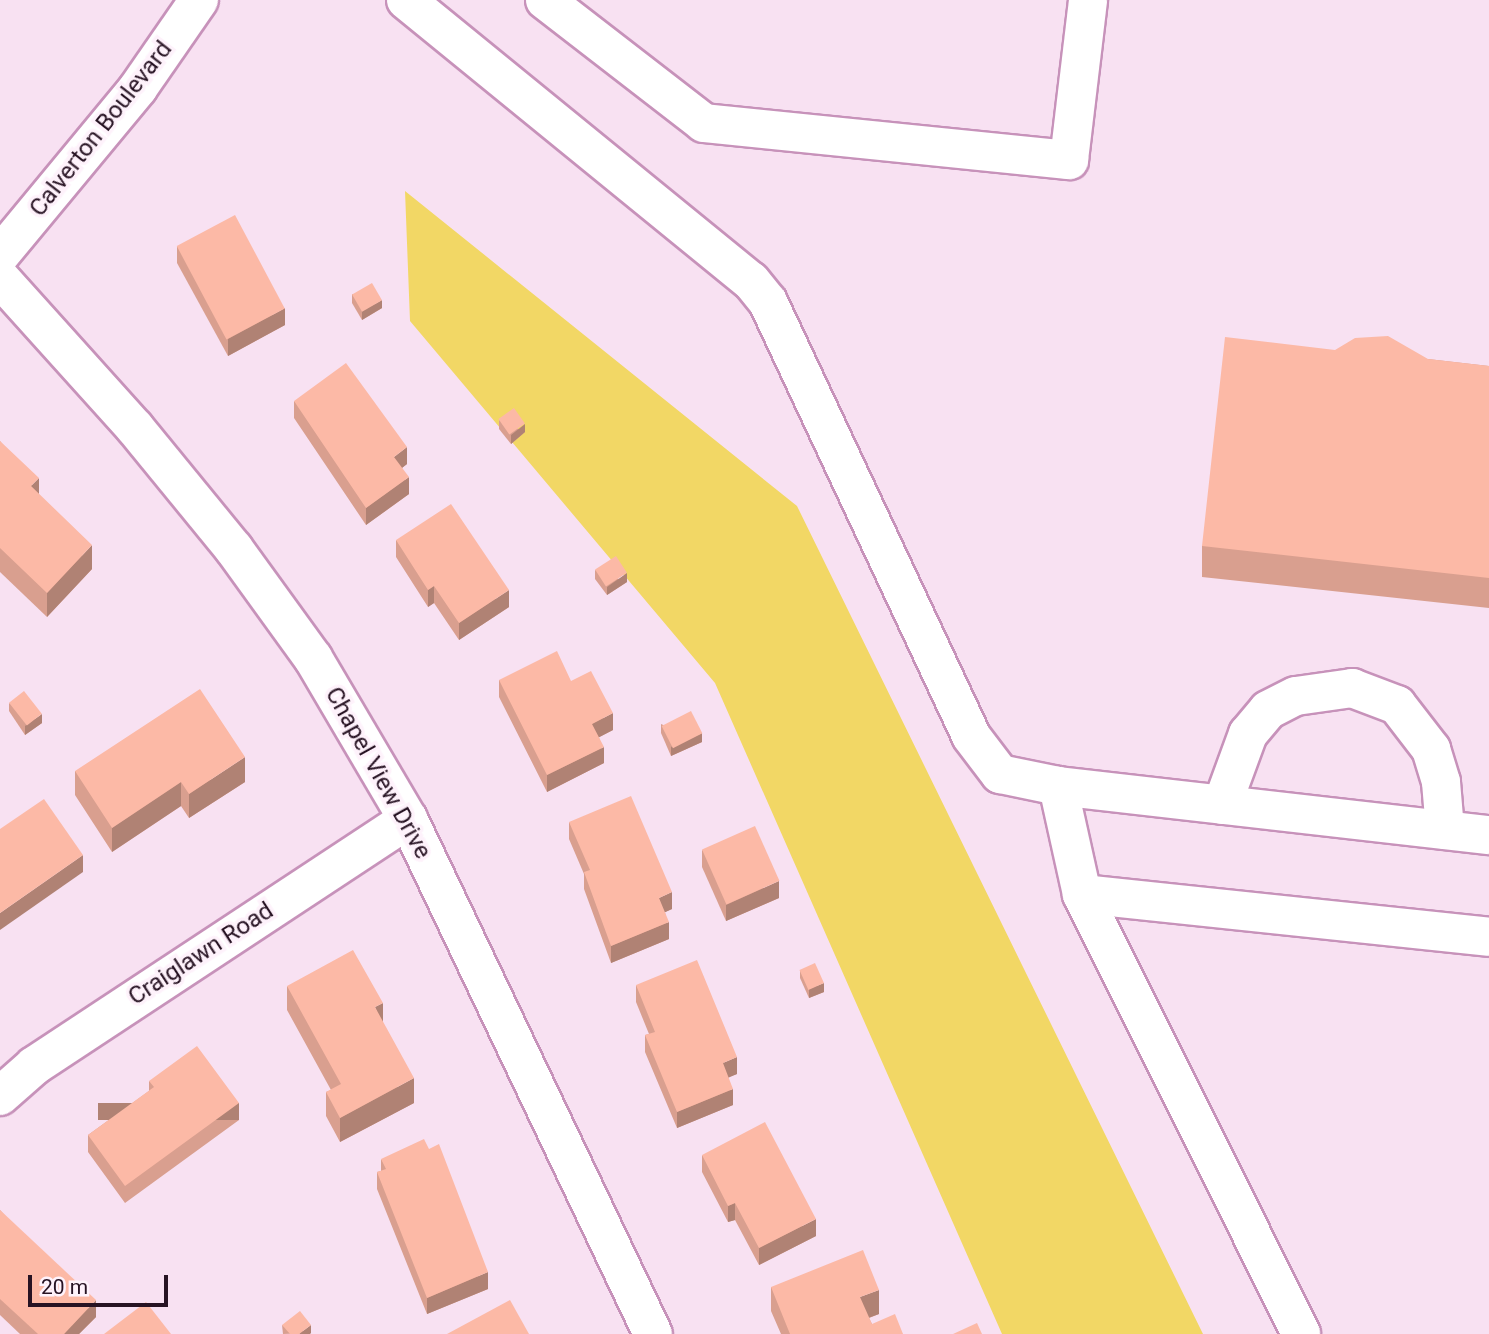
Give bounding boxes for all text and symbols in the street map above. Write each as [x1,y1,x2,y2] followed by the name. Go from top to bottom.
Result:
[24,36,178,222] street label: Calverton Boulevard
[319,682,437,864] street label: Chapel View Drive
[123,896,279,1012] street label: Craiglawn Road
[32,1260,172,1304] scale bar
[41,1275,88,1299] text: 20 m

